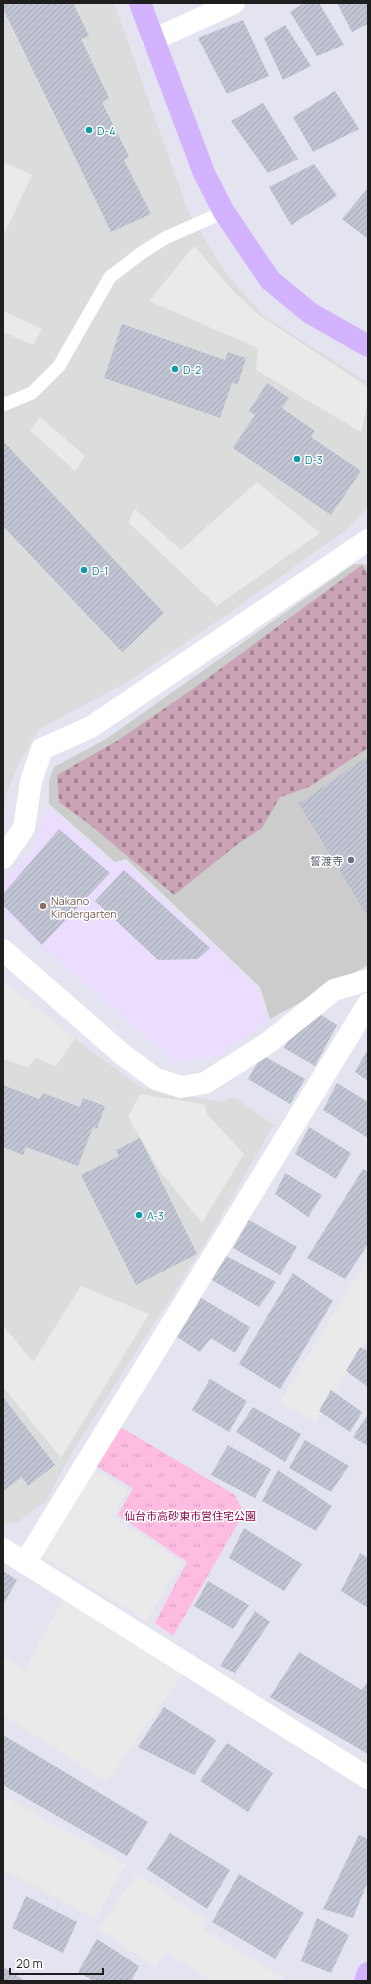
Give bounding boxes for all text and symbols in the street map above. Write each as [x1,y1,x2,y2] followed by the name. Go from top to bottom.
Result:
[97,123,116,138] place label: D-4
[84,125,94,135] marker: D-4
[183,362,201,377] place label: D-2
[170,364,180,374] marker: D-2
[305,452,323,467] place label: D-3
[292,454,302,464] marker: D-3
[92,563,108,578] place label: D-1
[79,565,89,575] marker: D-1
[310,853,343,868] place label: 誓渡寺
[346,855,356,865] marker: 誓渡寺
[51,893,117,921] place label: Nakano Kindergarten
[38,901,48,911] marker: Nakano Kindergarten
[147,1208,164,1223] place label: A-3
[134,1210,144,1220] marker: A-3
[124,1508,256,1523] park label: 仙台市高砂東市営住宅公園
[10,1950,103,1976] scale bar
[16,1955,43,1972] text: 20 m

